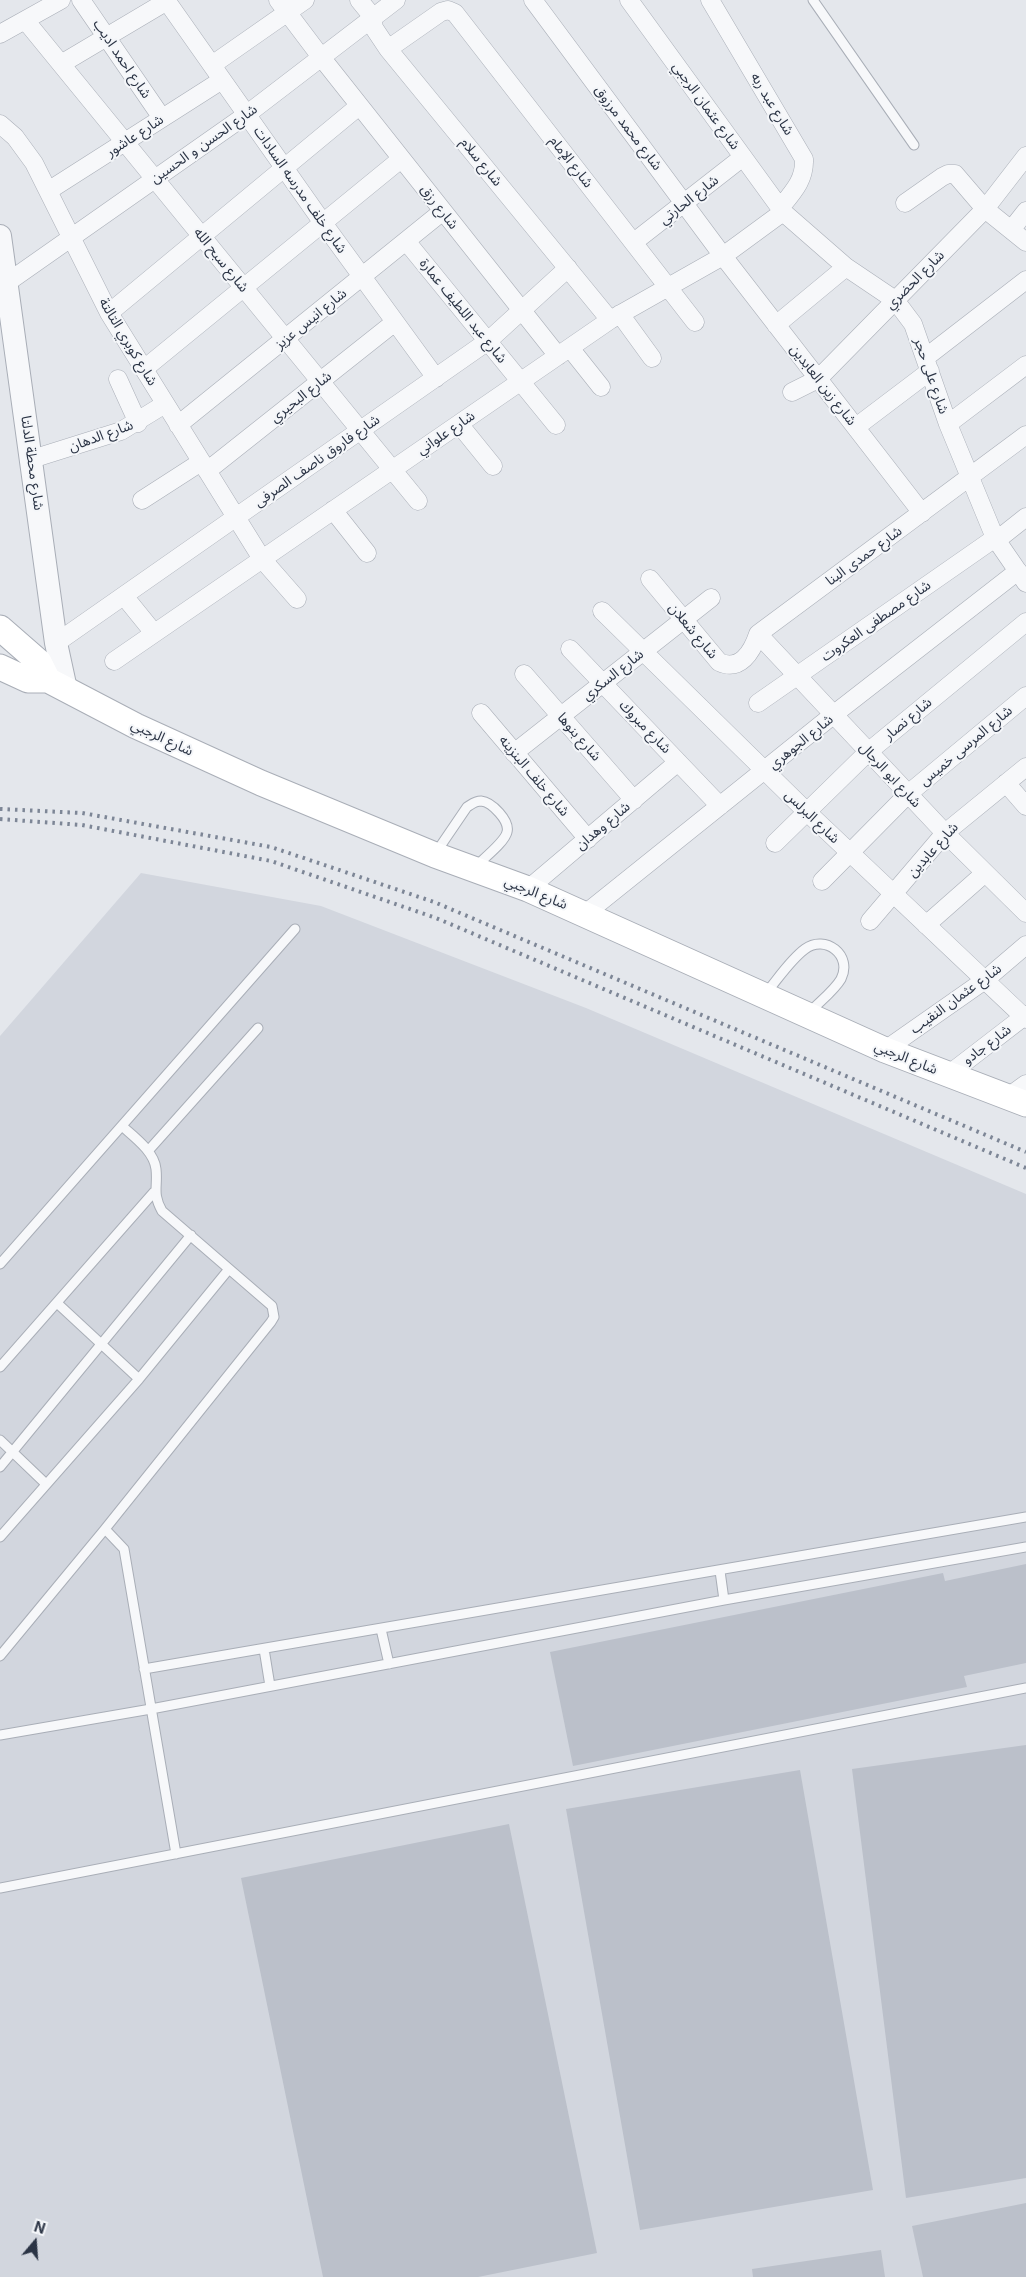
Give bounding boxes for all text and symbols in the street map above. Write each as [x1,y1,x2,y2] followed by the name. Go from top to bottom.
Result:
[89,16,155,102] street label: شارع احمد اديب
[668,59,744,153] street label: شارع عثمان الرجبي
[747,70,797,138] street label: شارع عبد ربه
[591,82,665,174] street label: شارع محمد مرزوق
[147,101,261,187] street label: شارع الحسن و الحسين
[103,111,167,161] street label: شارع عاشور
[250,123,350,257] street label: شارع خلف مدرسه السادات
[546,133,596,191] street label: شارع الإمام
[456,134,506,190] street label: شارع سلام
[656,172,722,228] street label: شارع الحارتي
[416,181,462,233] street label: شارع رزق
[190,224,252,296] street label: شارع سبح الله
[882,247,948,313] street label: شارع الحضري
[416,255,510,367] street label: شارع عبد اللطيف عمارة
[272,285,350,353] street label: شارع انيس عزيز
[95,295,161,389] street label: شارع كوبري التالتة
[910,336,952,416] street label: شارع على حجر
[786,341,860,429] street label: شارع زين العابدين
[267,368,335,426] street label: شارع البحيري
[414,407,478,459] street label: شارع علواني
[251,411,383,511] street label: شارع فاروق ناصف الصرفى
[17,415,47,511] street label: شارع محطة الدلتا
[66,417,136,455] street label: شارع الدهان
[823,523,905,589] street label: شارع حمدى البنا
[818,577,934,665] street label: شارع مصطفى العكروت
[665,600,721,662] street label: شارع شعلان
[579,646,647,704] street label: شارع السكري
[881,694,935,744] street label: شارع نصار
[616,697,674,757] street label: شارع مبروك
[916,702,1016,790] street label: شارع المرسى خميس
[553,709,605,765] street label: شارع بنوها
[765,711,837,773] street label: شارع الجوهري
[128,716,196,760] street label: شارع الرجبي
[495,732,573,820] street label: شارع خلف البنزينه
[856,739,924,811] street label: شارع ابو الرجال
[781,787,843,847] street label: شارع البرلس
[572,798,634,854] street label: شارع وهدان
[904,819,962,881] street label: شارع عابدين
[502,873,570,913] street label: شارع الرجبي
[907,960,1005,1038] street label: شارع عثمان النقيب
[959,1021,1015,1069] street label: شارع جادو
[872,1038,940,1078] street label: شارع الرجبي
[10,2217,60,2267] north arrow
[32,2218,47,2237] text: N

